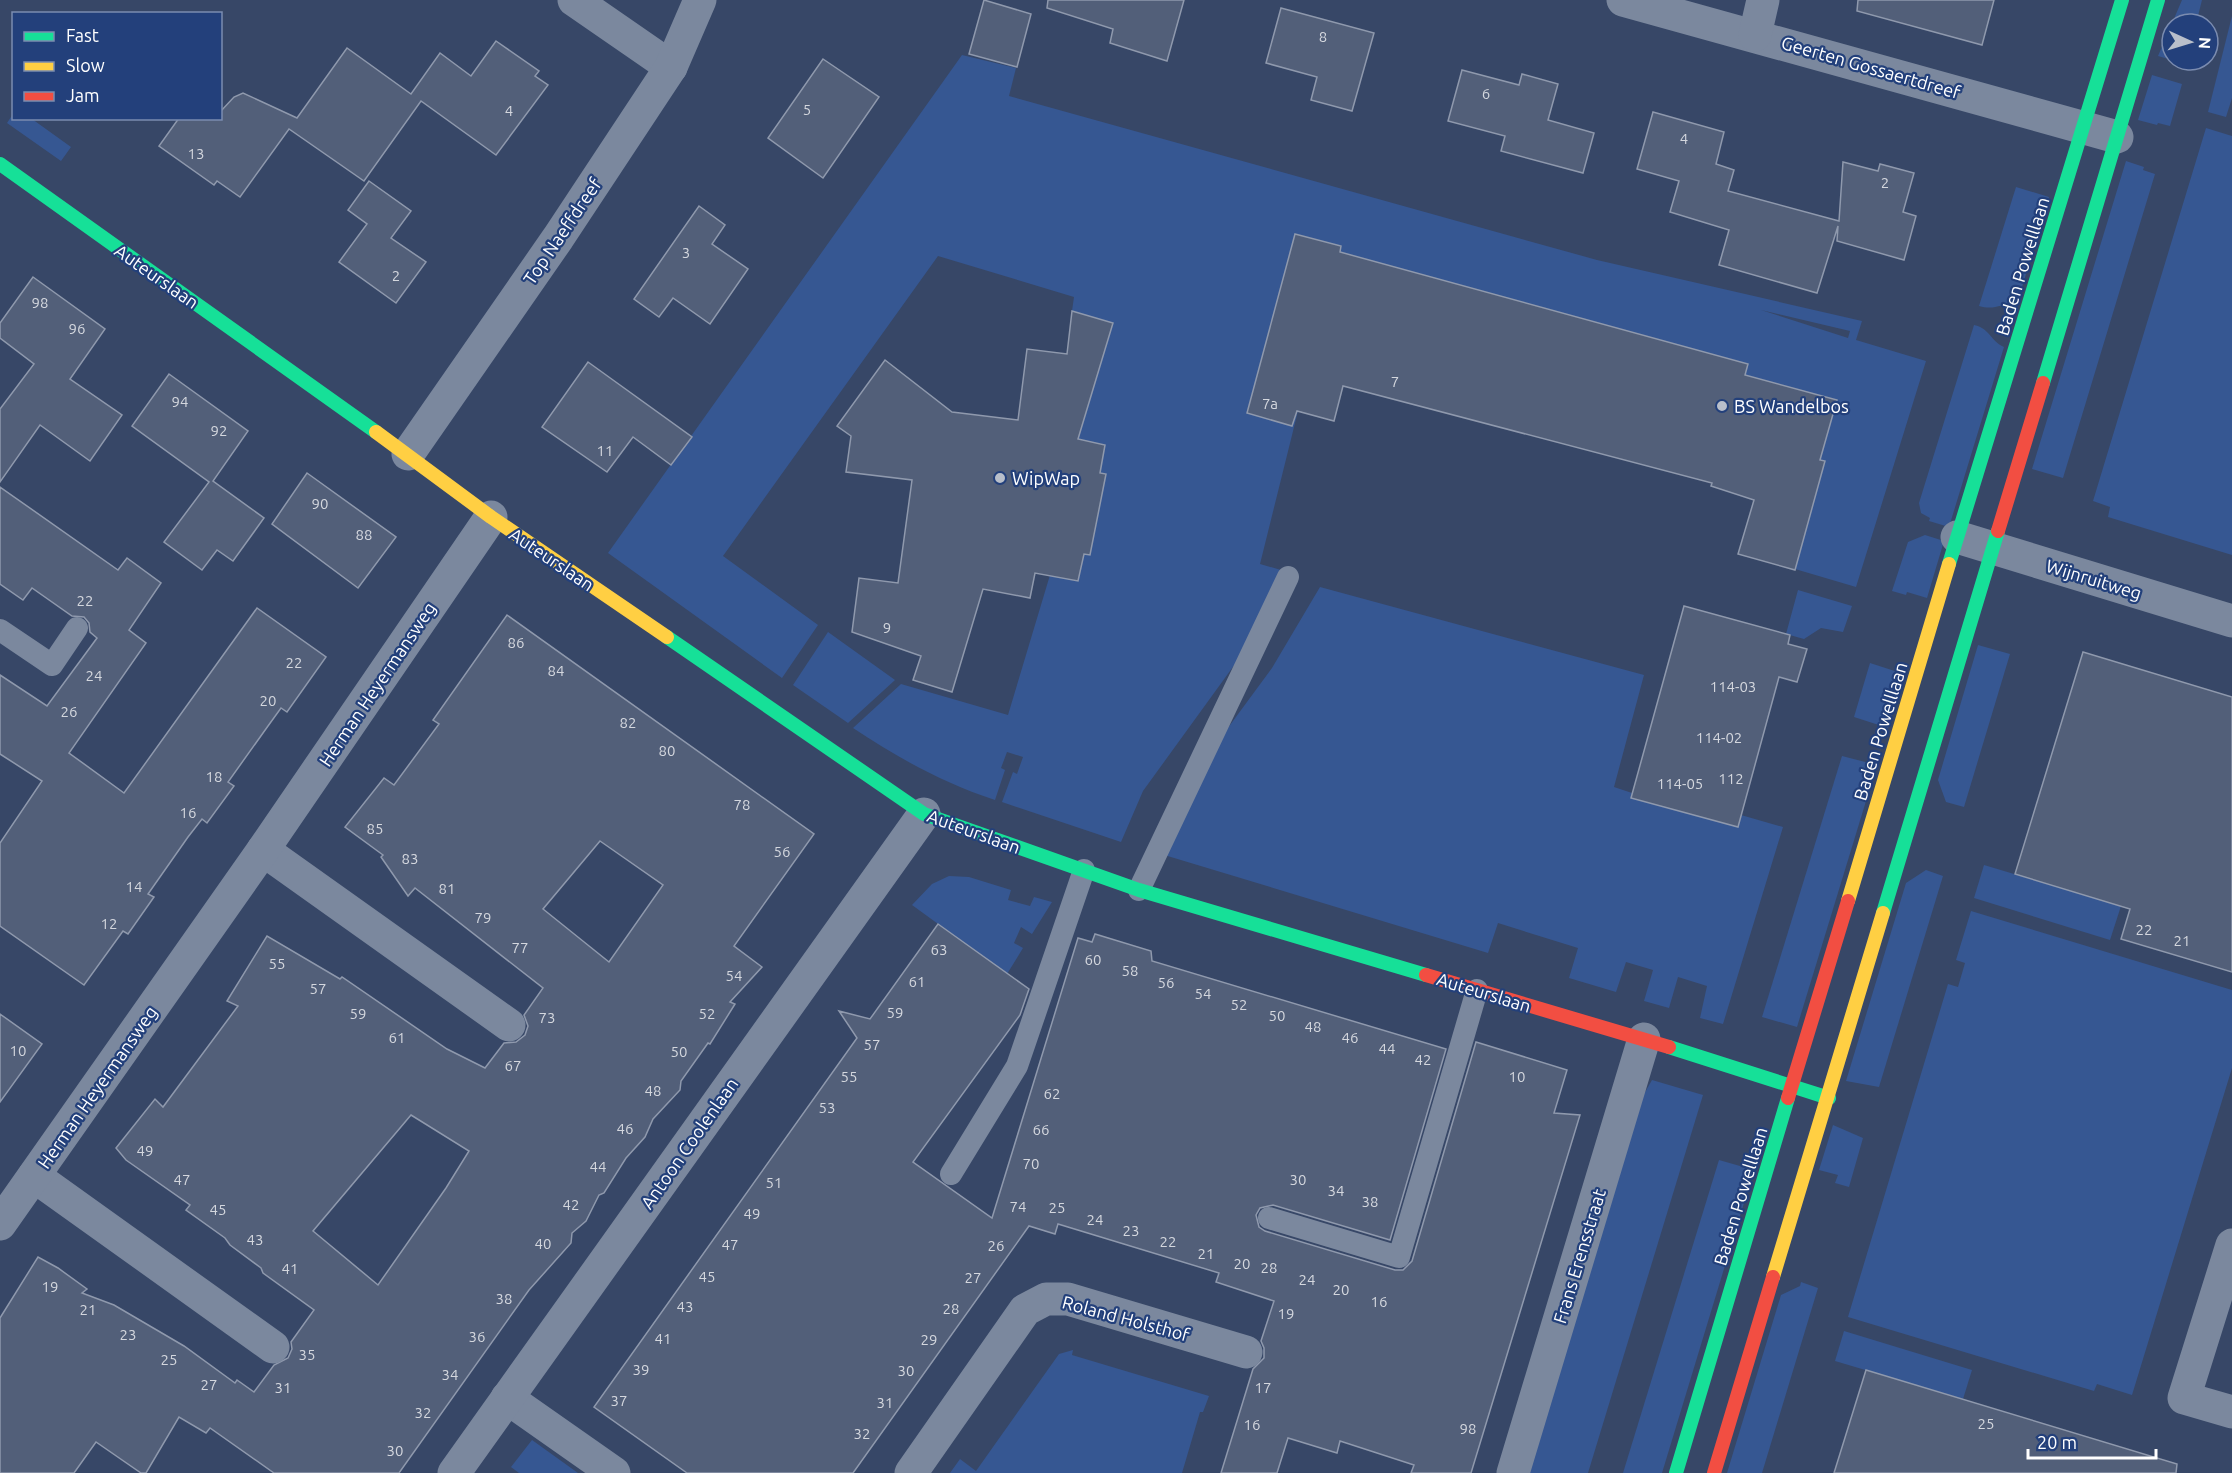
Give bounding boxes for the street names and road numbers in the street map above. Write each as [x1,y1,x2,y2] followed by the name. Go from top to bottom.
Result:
[1779,32,1963,102] street label: Geerten Gossaertdreef
[519,174,605,288] street label: Top Naeffdreef
[1991,194,2053,338] street label: Baden Powelllaan
[111,240,203,312] street label: Auteurslaan
[506,523,598,595] street label: Auteurslaan
[2044,555,2144,603] street label: Wijnruitweg
[315,598,439,770] street label: Herman Heyermansweg
[1849,659,1911,803] street label: Baden Powelllaan
[925,805,1023,857] street label: Auteurslaan
[1435,968,1533,1016] street label: Auteurslaan
[33,1002,161,1172] street label: Herman Heyermansweg
[636,1074,742,1212] street label: Antoon Coolenlaan
[1709,1124,1771,1268] street label: Baden Powelllaan
[1549,1186,1609,1326] street label: Frans Erensstraat
[1060,1291,1192,1345] street label: Roland Holsthof

